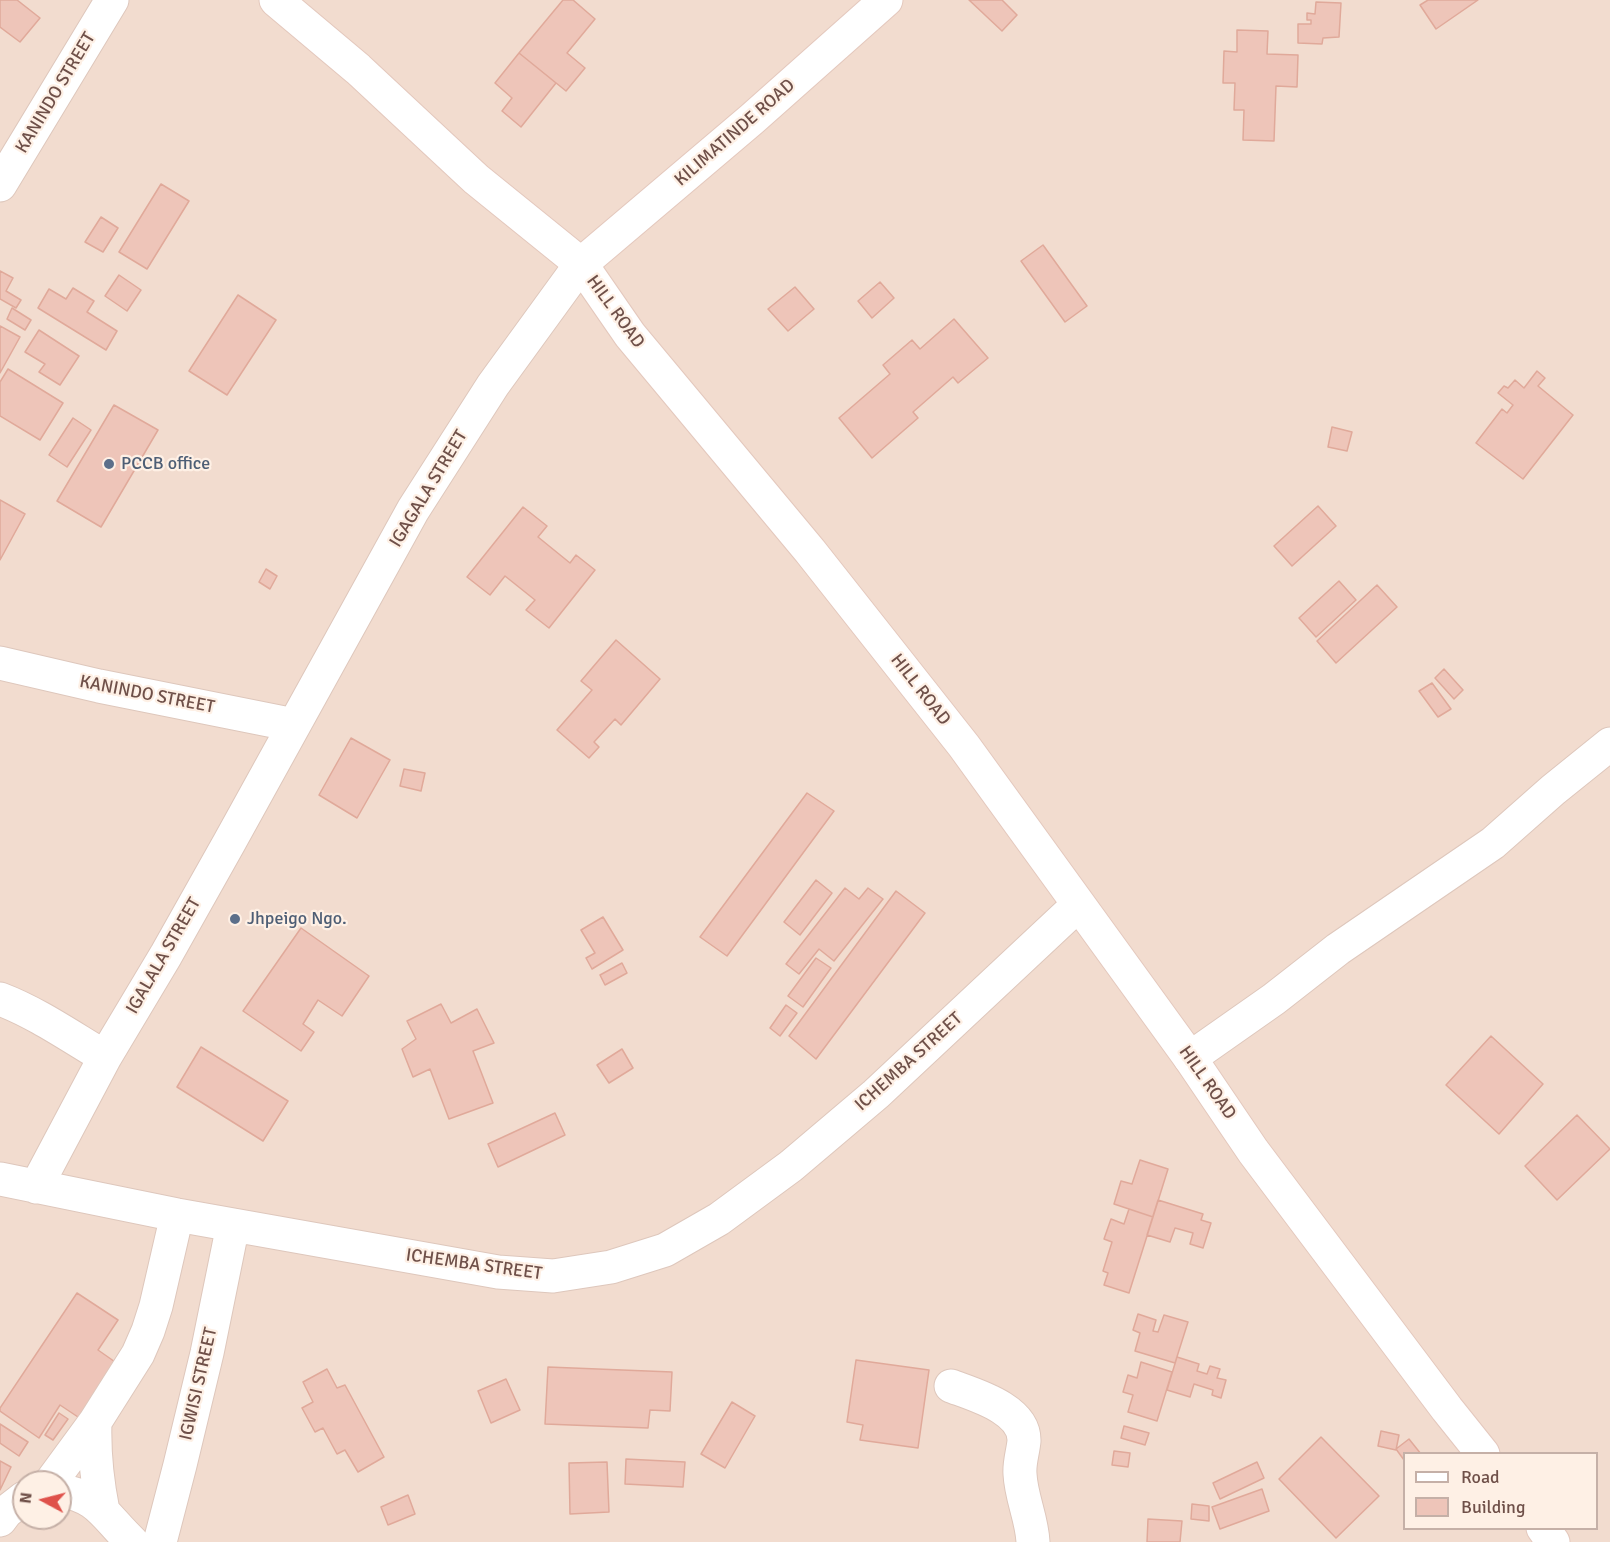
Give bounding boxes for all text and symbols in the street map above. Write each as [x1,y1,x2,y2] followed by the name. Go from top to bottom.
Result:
[11,29,101,157] street label: KANINDO STREET
[671,75,799,191] street label: KILIMATINDE ROAD
[581,271,649,353] street label: HILL ROAD
[386,427,472,551] street label: IGAGALA STREET
[121,453,210,475] place label: PCCB office
[102,457,116,471] marker: PCCB office
[885,650,955,730] street label: HILL ROAD
[78,671,216,719] street label: KANINDO STREET
[122,894,206,1018] street label: IGALALA STREET
[247,908,347,930] place label: Jhpeigo Ngo.
[228,912,242,926] marker: Jhpeigo Ngo.
[851,1008,967,1116] street label: ICHEMBA STREET
[1174,1042,1240,1124] street label: HILL ROAD
[405,1245,543,1285] street label: ICHEMBA STREET
[176,1325,222,1443] street label: IGWISI STREET
[1403,1452,1598,1530] legend
[1461,1466,1500,1488] text: Road
[12,1470,72,1530] north arrow
[16,1491,37,1505] text: N
[1461,1496,1525,1518] text: Building

